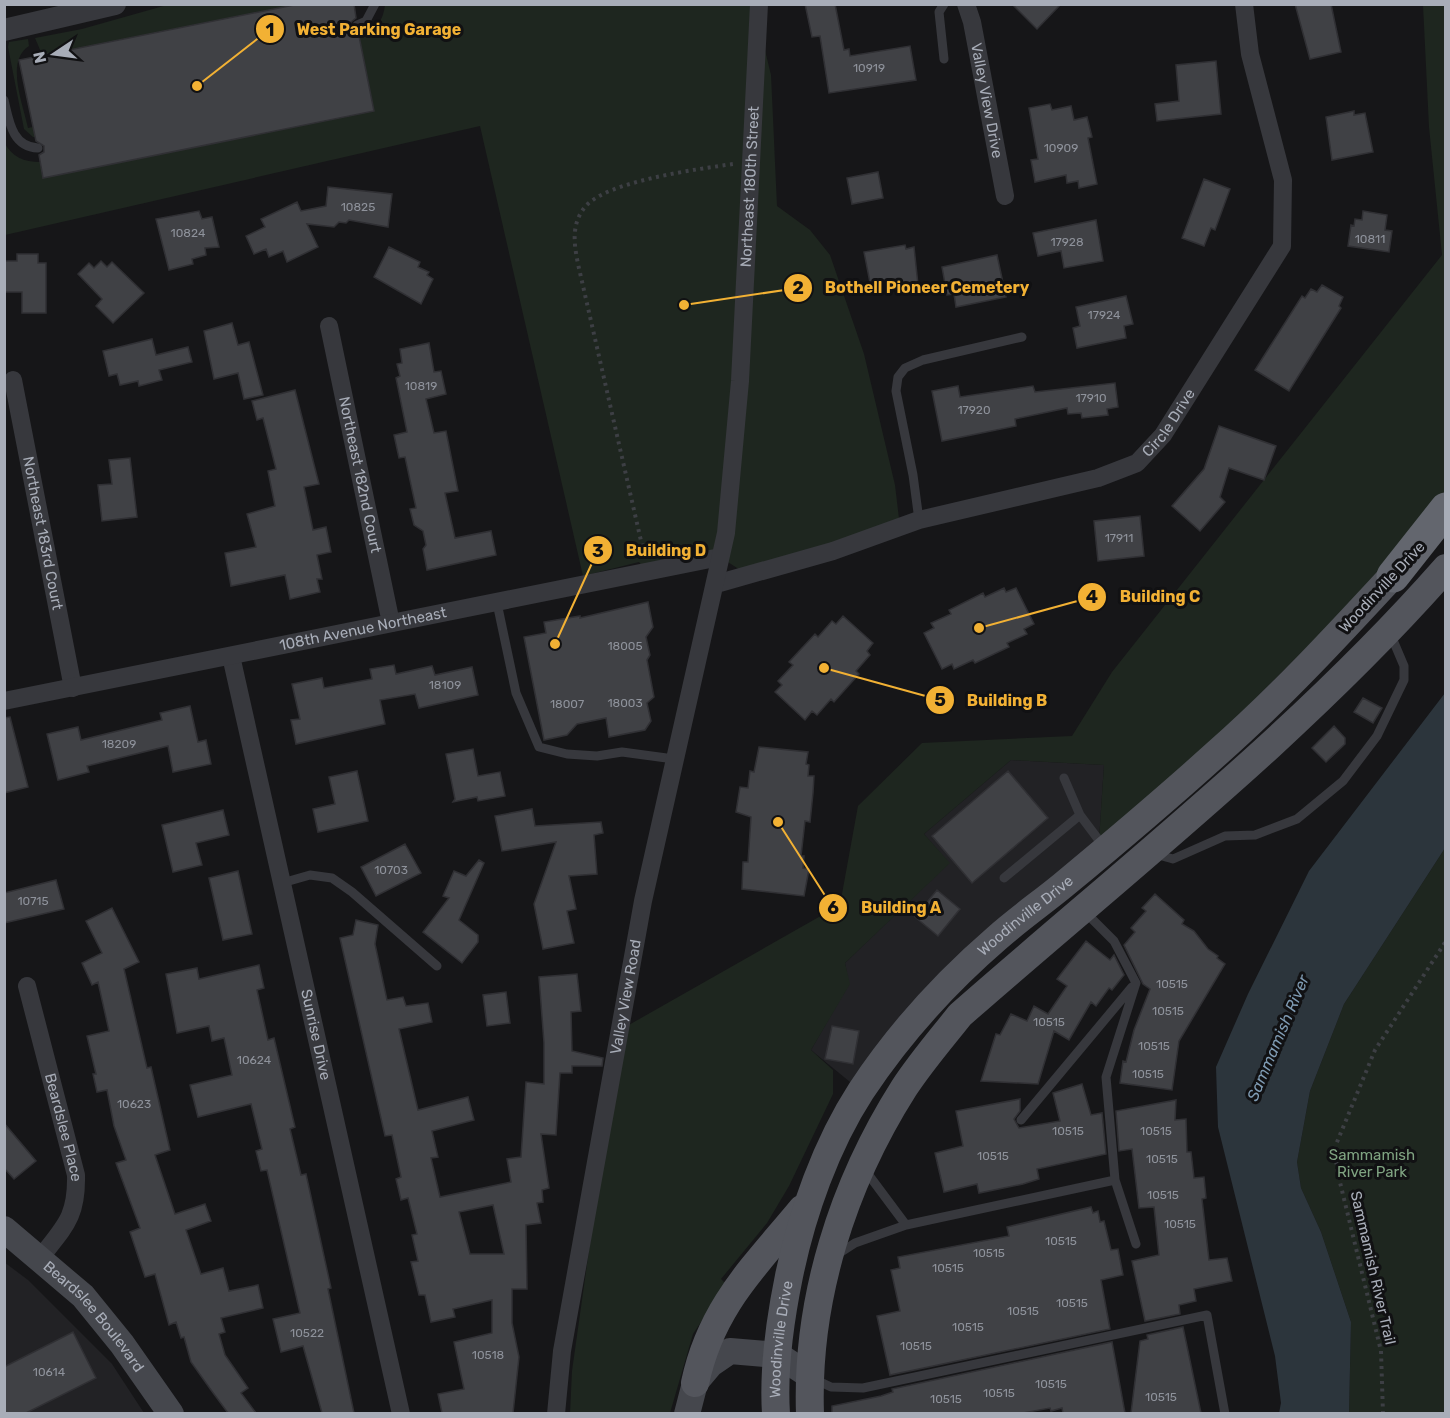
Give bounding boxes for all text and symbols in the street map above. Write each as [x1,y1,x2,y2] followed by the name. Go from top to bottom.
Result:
[255,12,473,46] callout: West Parking Garage
[266,19,274,41] text: 1
[297,20,461,39] text: West Parking Garage
[24,24,84,84] north arrow
[967,41,1007,160] street label: Valley View Drive
[29,50,50,65] text: N
[853,61,885,75] house number: 10919
[737,106,763,268] street label: Northeast 180th Street
[1044,141,1078,155] house number: 10909
[341,200,375,214] house number: 10825
[171,226,206,240] house number: 10824
[1355,232,1385,246] house number: 10811
[1050,235,1084,249] house number: 17928
[783,271,1041,305] callout: Bothell Pioneer Cemetery
[792,277,804,299] text: 2
[825,278,1030,297] text: Bothell Pioneer Cemetery
[1088,308,1121,322] house number: 17924
[405,379,437,393] house number: 10819
[1138,385,1199,461] street label: Circle Drive
[1075,391,1107,405] house number: 17910
[335,395,385,555] street label: Northeast 182nd Court
[957,403,991,417] house number: 17920
[19,455,67,612] street label: Northeast 183rd Court
[1105,531,1133,545] house number: 17911
[583,533,718,567] callout: Building D
[1335,538,1429,636] street label: Woodinville Drive
[592,540,604,562] text: 3
[626,541,706,560] text: Building D
[1077,580,1212,614] callout: Building C
[1086,586,1098,608] text: 4
[1120,587,1200,606] text: Building C
[278,603,448,654] street label: 108th Avenue Northeast
[607,639,643,653] house number: 18005
[429,678,461,692] house number: 18109
[925,683,1059,717] callout: Building B
[934,689,946,711] text: 5
[967,691,1047,710] text: Building B
[607,696,643,710] house number: 18003
[550,697,584,711] house number: 18007
[102,737,136,751] house number: 18209
[374,863,408,877] house number: 10703
[974,872,1077,960] street label: Woodinville Drive
[818,891,953,925] callout: Building A
[17,894,49,908] house number: 10715
[827,897,839,919] text: 6
[861,898,942,917] text: Building A
[607,938,645,1056] street label: Valley View Road
[1243,971,1313,1104] water label: Sammamish River
[1156,977,1188,991] house number: 10515
[297,987,335,1082] street label: Sunrise Drive
[1152,1004,1184,1018] house number: 10515
[1033,1015,1065,1029] house number: 10515
[1138,1039,1170,1053] house number: 10515
[237,1053,272,1067] house number: 10624
[1132,1067,1164,1081] house number: 10515
[41,1071,85,1182] street label: Beardslee Place
[117,1097,151,1111] house number: 10623
[1052,1124,1084,1138] house number: 10515
[1140,1124,1172,1138] house number: 10515
[1329,1146,1415,1181] park label: Sammamish River Park
[977,1149,1009,1163] house number: 10515
[1146,1152,1178,1166] house number: 10515
[1147,1188,1179,1202] house number: 10515
[1347,1189,1399,1347] street label: Sammamish River Trail
[1164,1217,1196,1231] house number: 10515
[1045,1234,1077,1248] house number: 10515
[973,1246,1005,1260] house number: 10515
[40,1257,148,1376] street label: Beardslee Boulevard
[932,1261,964,1275] house number: 10515
[766,1279,797,1398] street label: Woodinville Drive
[1056,1296,1088,1310] house number: 10515
[1007,1304,1039,1318] house number: 10515
[952,1320,984,1334] house number: 10515
[290,1326,324,1340] house number: 10522
[900,1339,932,1353] house number: 10515
[472,1348,504,1362] house number: 10518
[33,1365,66,1379] house number: 10614
[1035,1377,1067,1391] house number: 10515
[983,1386,1015,1400] house number: 10515
[1145,1390,1177,1404] house number: 10515
[930,1392,962,1406] house number: 10515

